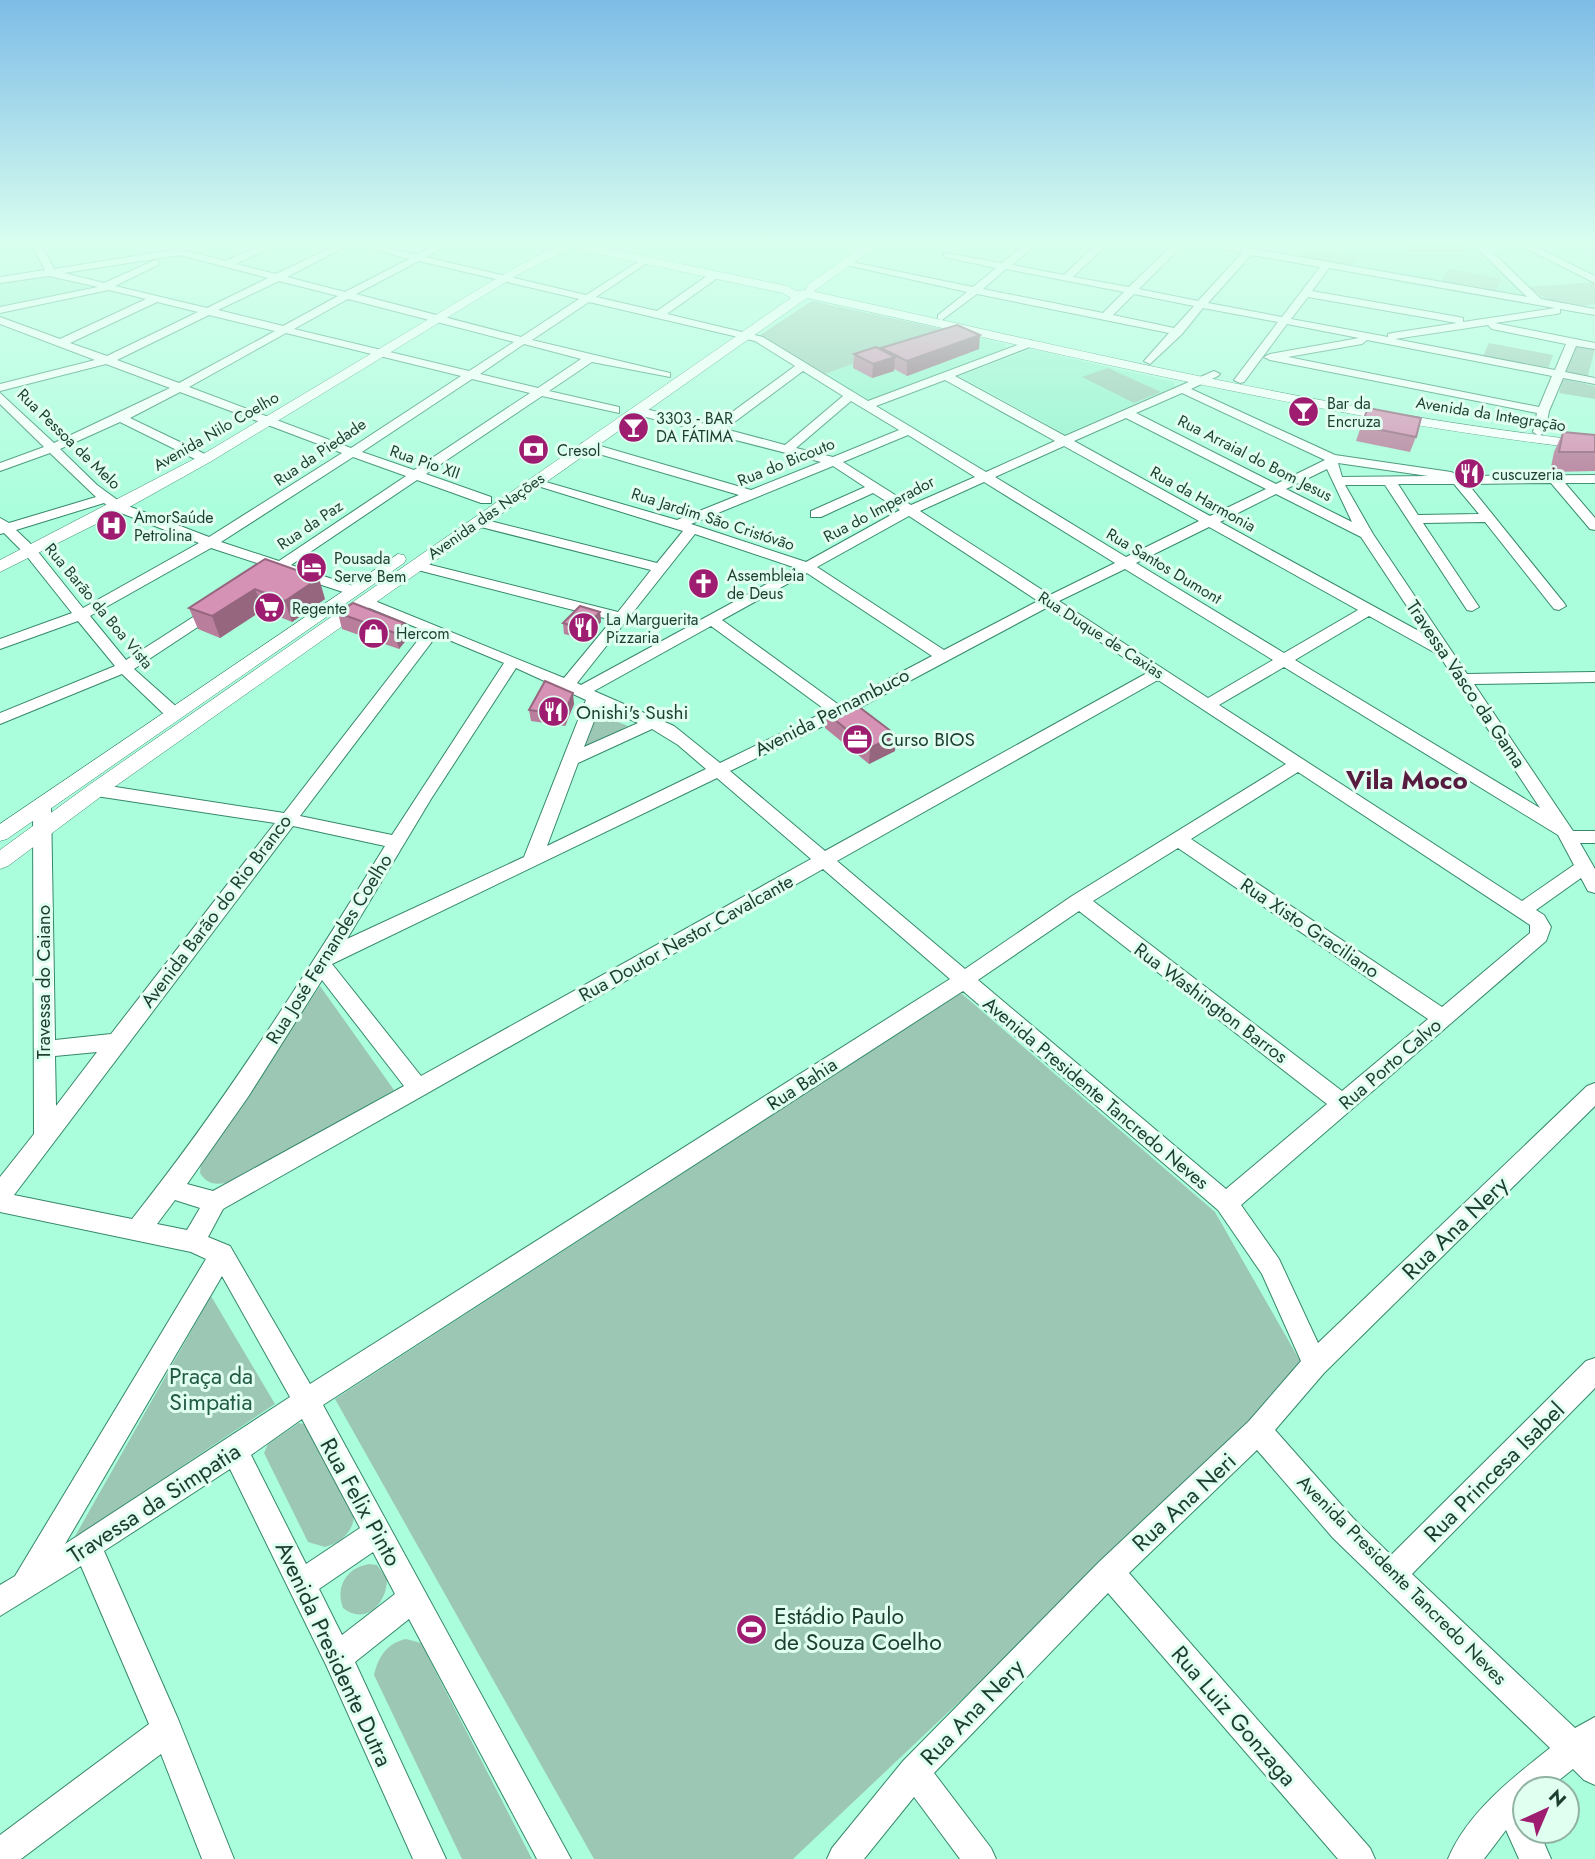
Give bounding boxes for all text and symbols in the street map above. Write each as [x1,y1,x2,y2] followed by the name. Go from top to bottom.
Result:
[12,383,126,495] street label: Rua Pessoa de Melo
[149,386,283,476] street label: Avenida Nilo Coelho
[1414,391,1568,437] street label: Avenida da Integração
[1327,392,1381,433] place label: Bar da Encruza
[1287,395,1321,429] bar icon: Bar da Encruza
[656,407,733,448] place label: 3303 - BAR DA FÁTIMA
[1174,409,1336,507] street label: Rua Arraial do Bom Jesus
[616,410,650,444] bar icon: 3303 - BAR DA FÁTIMA
[269,413,371,491] street label: Rua da Piedade
[734,432,838,492] street label: Rua do Bicouto
[517,433,551,467] bank icon: Cresol
[387,439,463,485] street label: Rua Pio XII
[557,439,600,462] place label: Cresol
[1452,457,1486,491] restaurant icon: cuscuzeria
[1146,460,1260,538] street label: Rua da Harmonia
[1492,463,1563,486] place label: cuscuzeria
[423,467,549,565] street label: Avenida das Nações
[819,470,939,548] street label: Rua do Imperador
[628,482,798,556] street label: Rua Jardim São Cristóvão
[273,494,348,555] street label: Rua da Paz
[134,506,214,547] place label: AmorSaúde Petrolina
[94,509,128,543] hospital icon: AmorSaúde Petrolina
[1102,522,1226,610] street label: Rua Santos Dumont
[39,538,159,674] street label: Rua Barão da Boa Vista
[334,547,406,588] place label: Pousada Serve Bem
[294,550,328,584] hotel icon: Pousada Serve Bem
[727,564,804,605] place label: Assembleia de Deus
[687,567,721,601] church icon: Assembleia de Deus
[1034,586,1168,684] street label: Rua Duque de Caxias
[252,591,286,625] supermarket icon: Regente
[1400,595,1532,773] street label: Travessa Vasco da Gama
[292,597,347,620] place label: Regente
[606,608,699,649] place label: La Marguerita Pizzaria
[566,611,600,645] restaurant icon: La Marguerita Pizzaria
[356,616,390,650] shop icon: Hercom
[396,622,450,645] place label: Hercom
[750,661,914,763] street label: Avenida Pernambuco
[536,695,570,729] restaurant icon: Onishi's Sushi
[576,699,688,726] place label: Onishi's Sushi
[841,722,875,756] office icon: Curso BIOS
[881,726,975,753] place label: Curso BIOS
[1345,761,1468,799] district label: Vila Moco
[134,809,298,1013] street label: Avenida Barão do Rio Branco
[259,849,399,1049] street label: Rua José Fernandes Coelho
[574,868,798,1008] street label: Rua Doutor Nestor Cavalcante
[1235,871,1385,985] street label: Rua Xisto Graciliano
[30,905,57,1059] street label: Travessa do Caiano
[1129,936,1294,1070] street label: Rua Washington Barros
[977,990,1215,1196] street label: Avenida Presidente Tancredo Neves
[1333,1012,1447,1116] street label: Rua Porto Calvo
[761,1051,843,1117] street label: Rua Bahia
[1394,1168,1517,1288] street label: Rua Ana Nery
[169,1359,253,1419] park label: Praça da Simpatia
[1416,1394,1572,1550] street label: Rua Princesa Isabel
[312,1432,410,1572] street label: Rua Felix Pinto
[61,1434,247,1572] street label: Travessa da Simpatia
[1124,1445,1244,1559] street label: Rua Ana Neri
[1291,1469,1513,1691] street label: Avenida Presidente Tancredo Neves
[267,1536,401,1772] street label: Avenida Presidente Dutra
[774,1599,942,1659] place label: Estádio Paulo de Souza Coelho
[734,1612,768,1646] sports icon: Estádio Paulo de Souza Coelho
[1163,1638,1305,1794] street label: Rua Luiz Gonzaga
[912,1650,1032,1773] street label: Rua Ana Nery
[1511,1775,1581,1845] north arrow
[1543,1783,1572,1813] text: N

